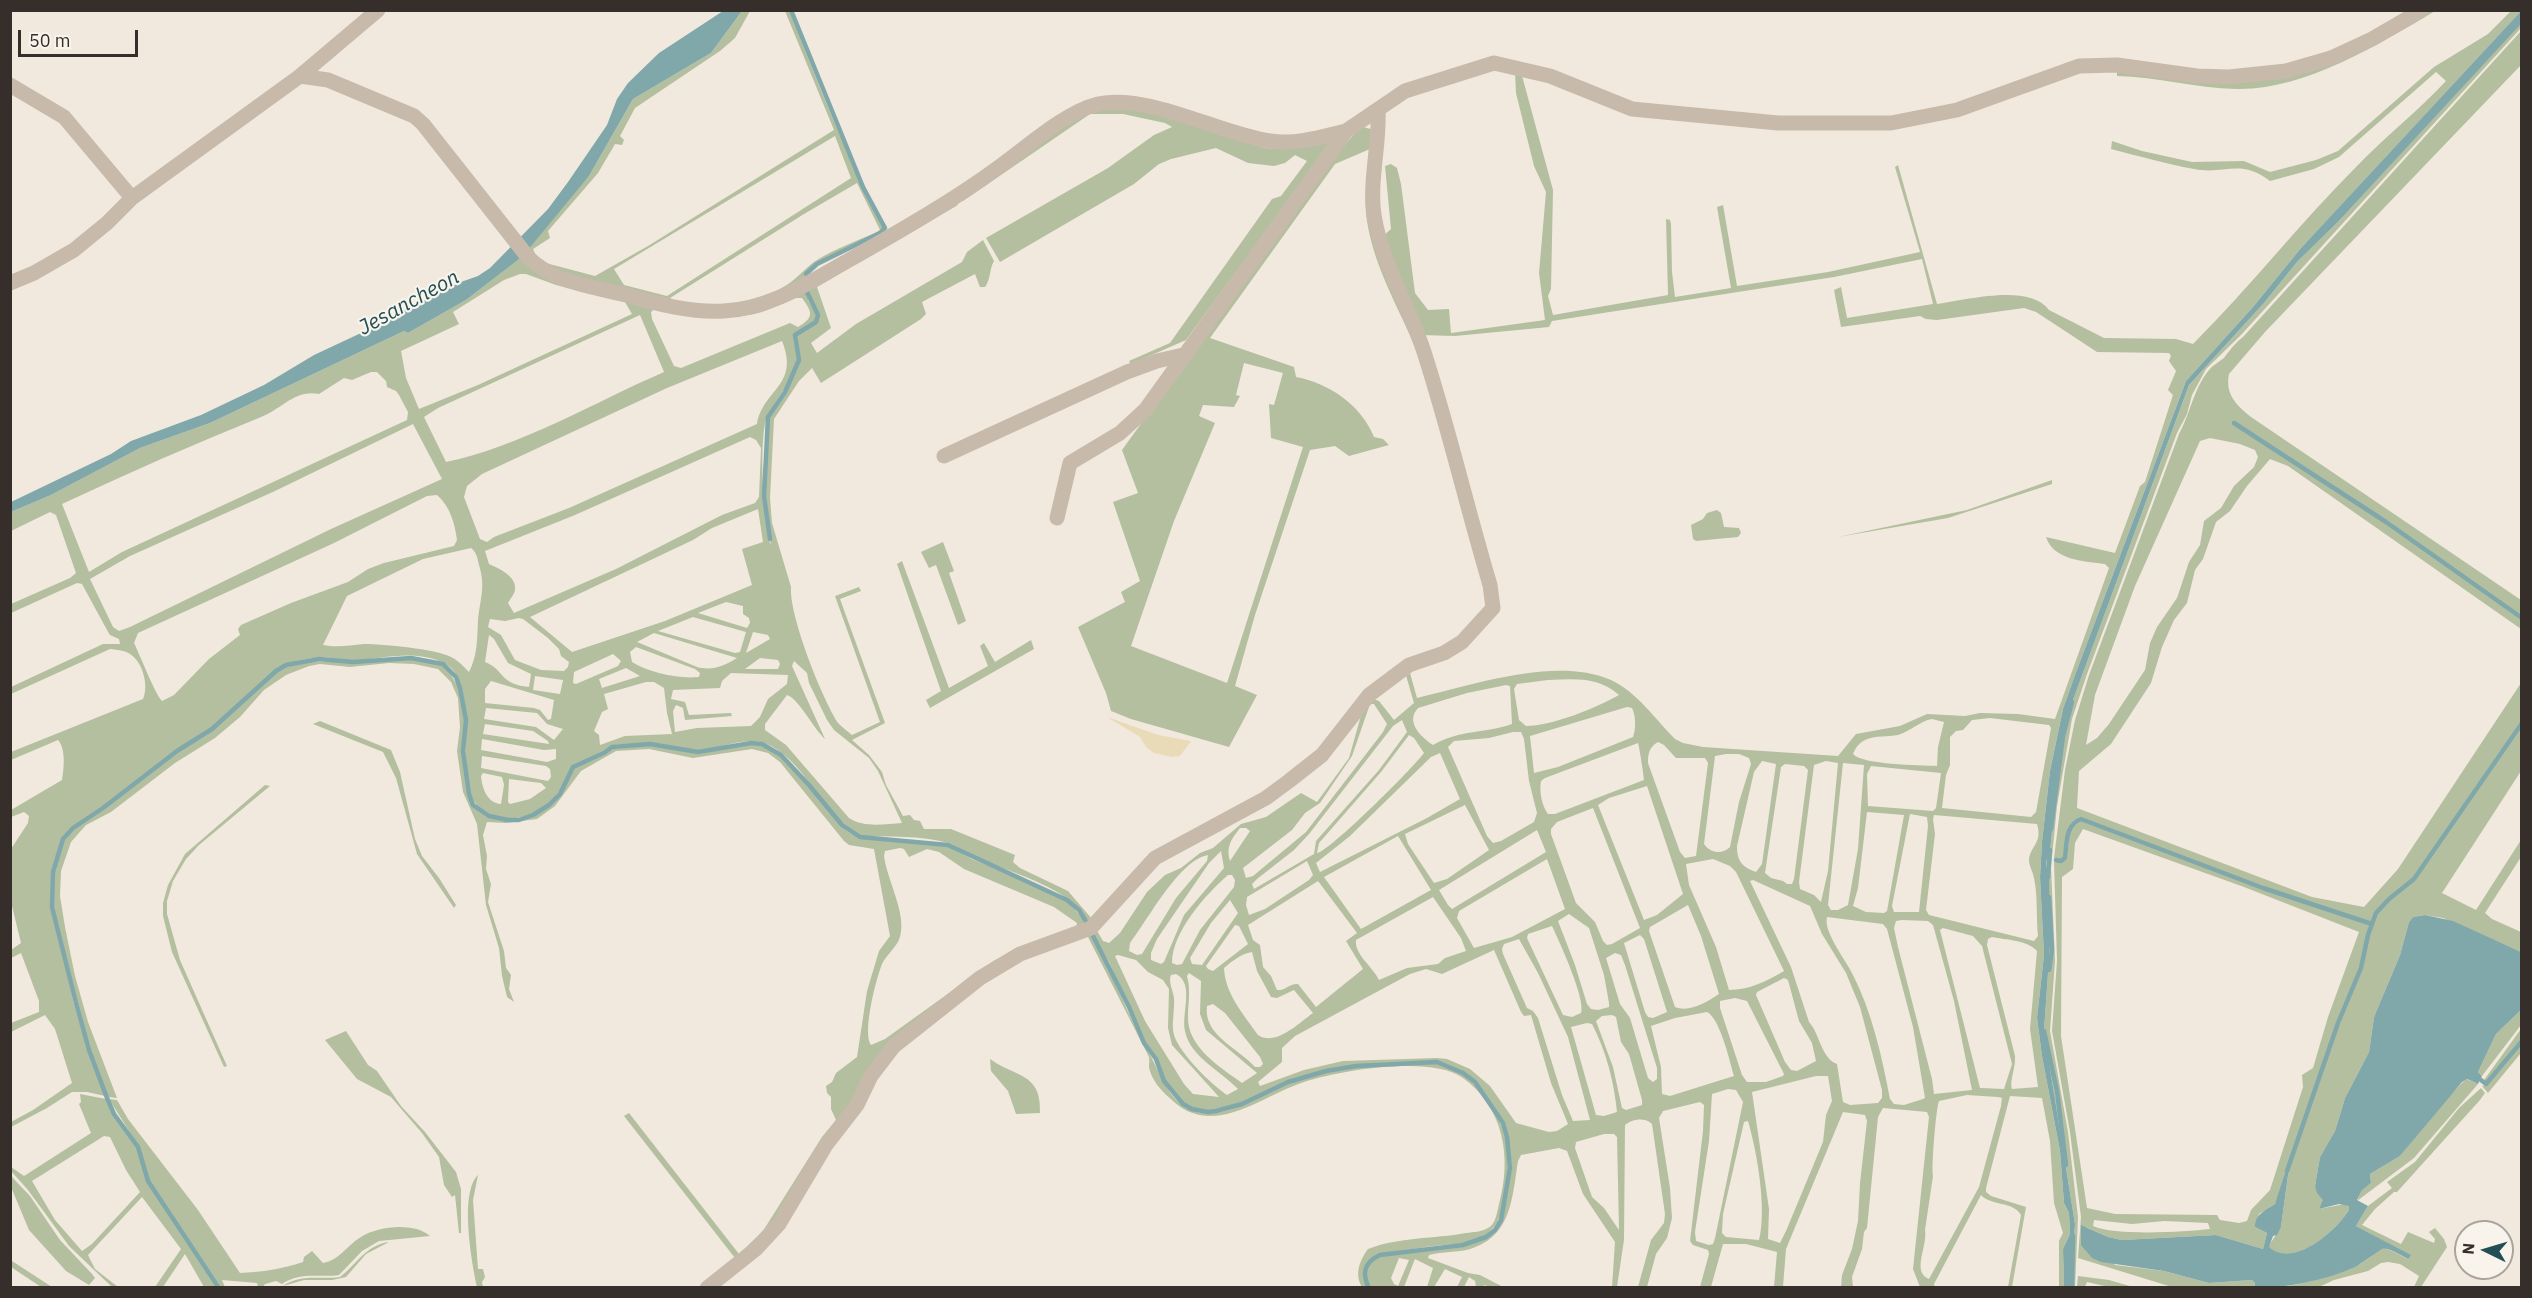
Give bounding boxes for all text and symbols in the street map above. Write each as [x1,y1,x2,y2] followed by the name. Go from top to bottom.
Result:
[21,18,141,56] scale bar
[29,29,71,52] text: 50 m
[354,265,464,341] water label: Jesancheon
[2454,1220,2514,1280] north arrow
[2458,1242,2479,1255] text: N

